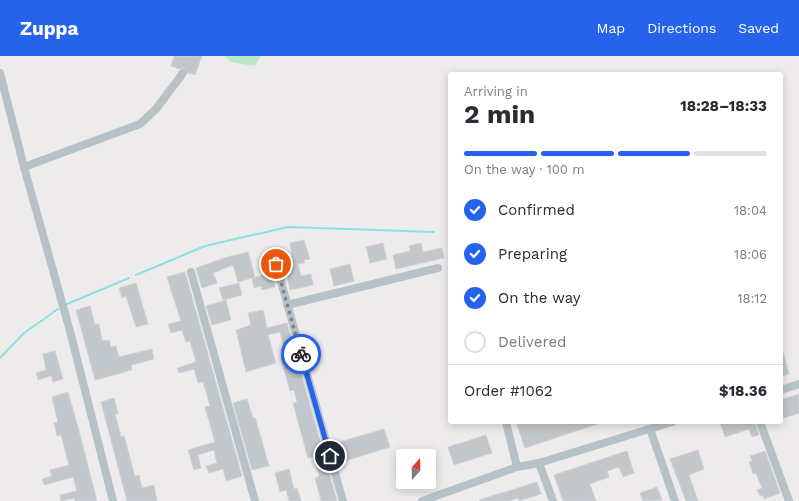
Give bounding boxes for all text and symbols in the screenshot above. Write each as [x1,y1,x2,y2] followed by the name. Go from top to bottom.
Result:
[20,17,78,40] text: Zuppa
[597,20,625,36] text: Map
[647,20,716,36] text: Directions
[738,20,779,36] text: Saved
[464,84,528,99] text: Arriving in
[680,97,767,115] text: 18:28–18:33
[464,99,535,129] text: 2 min
[464,162,585,177] text: On the way · 100 m
[464,199,486,221] icon: check
[498,201,575,219] text: Confirmed
[734,203,767,218] text: 18:04
[464,243,486,265] icon: check
[498,245,567,263] text: Preparing
[259,247,293,281] pin
[734,247,767,262] text: 18:06
[265,253,287,275] icon: bag
[464,287,486,309] icon: check
[498,289,580,307] text: On the way
[737,291,767,306] text: 18:12
[498,333,566,351] text: Delivered
[281,334,321,374] courier
[290,343,312,365] icon: bike
[464,382,553,400] text: Order #1062
[719,382,767,400] text: $18.36
[313,439,347,473] pin
[319,445,341,467] icon: home
[396,449,436,489] north arrow
[396,449,436,489] map controls

